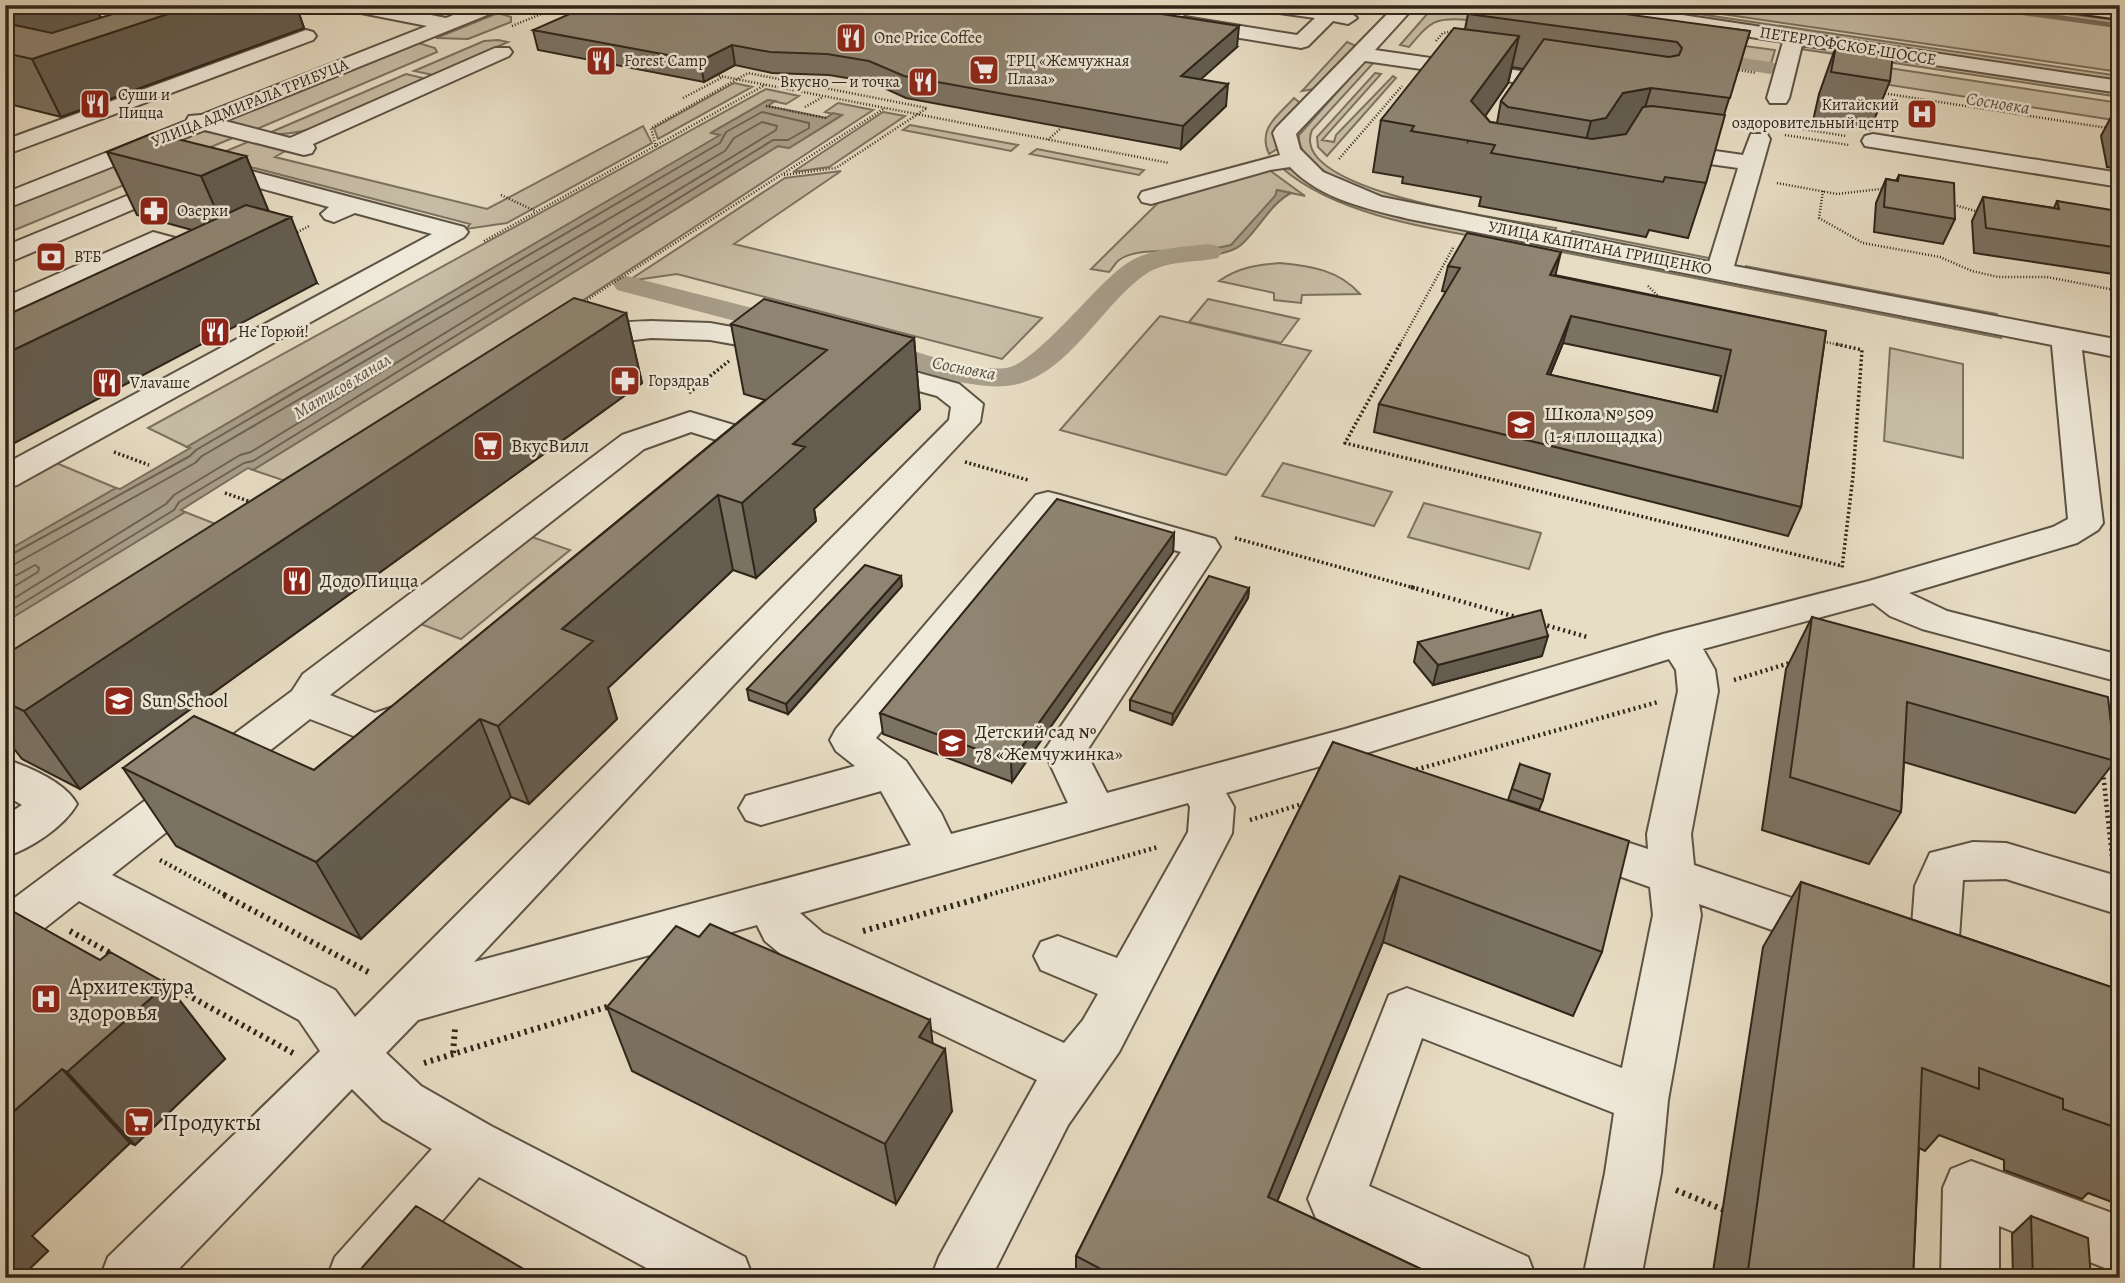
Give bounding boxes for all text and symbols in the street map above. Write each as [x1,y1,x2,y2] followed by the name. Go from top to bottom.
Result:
[834,21,868,55] restaurant icon: One Price Coffee
[1758,21,1938,71] street label: ПЕТЕРГОФСКОЕ ШОССЕ
[874,27,982,49] place label: One Price Coffee
[584,44,618,78] restaurant icon: Forest Camp
[624,50,707,72] place label: Forest Camp
[1007,50,1130,90] place label: ТРЦ «Жемчужная Плаза»
[148,53,352,153] street label: УЛИЦА АДМИРАЛА ТРИБУЦА
[967,53,1001,87] supermarket icon: ТРЦ «Жемчужная Плаза»
[906,65,940,99] restaurant icon: Вкусно — и точка
[780,71,901,93] place label: Вкусно — и точка
[118,84,170,124] place label: Суши и Пицца
[1964,86,2032,120] water label: Сосновка
[78,87,112,121] restaurant icon: Суши и Пицца
[1732,94,1899,134] place label: Китайский оздоровительный центр
[1905,97,1939,131] hospital icon: Китайский оздоровительный центр
[137,194,171,228] pharmacy icon: Озерки
[177,200,228,222] place label: Озерки
[1486,216,1714,280] street label: УЛИЦА КАПИТАНА ГРИЩЕНКО
[34,240,68,274] bank icon: ВТБ
[74,246,102,268] place label: ВТБ
[198,315,232,349] restaurant icon: Не Горюй!
[238,321,309,343] place label: Не Горюй!
[289,347,395,425] water label: Матисов канал
[930,350,998,386] water label: Сосновка
[608,364,642,398] pharmacy icon: Горздрав
[90,366,124,400] restaurant icon: Vлаvаше
[648,370,709,392] place label: Горздрав
[129,372,190,394] place label: Vлаvаше
[1544,401,1663,449] place label: Школа № 509 (1-я площадка)
[1504,408,1538,442] school or university icon: Школа № 509 (1-я площадка)
[471,429,505,463] supermarket icon: ВкусВилл
[511,433,589,459] place label: ВкусВилл
[280,564,314,598] restaurant icon: Додо Пицца
[320,568,419,594] place label: Додо Пицца
[102,684,136,718] school or university icon: Sun School
[142,688,228,714] place label: Sun School
[975,719,1123,767] place label: Детский сад № 78 «Жемчужинка»
[935,726,969,760] school or university icon: Детский сад № 78 «Жемчужинка»
[68,971,195,1028] place label: Архитектура здоровья
[29,982,63,1016] hospital icon: Архитектура здоровья
[122,1105,156,1139] supermarket icon: Продукты
[162,1107,261,1138] place label: Продукты

